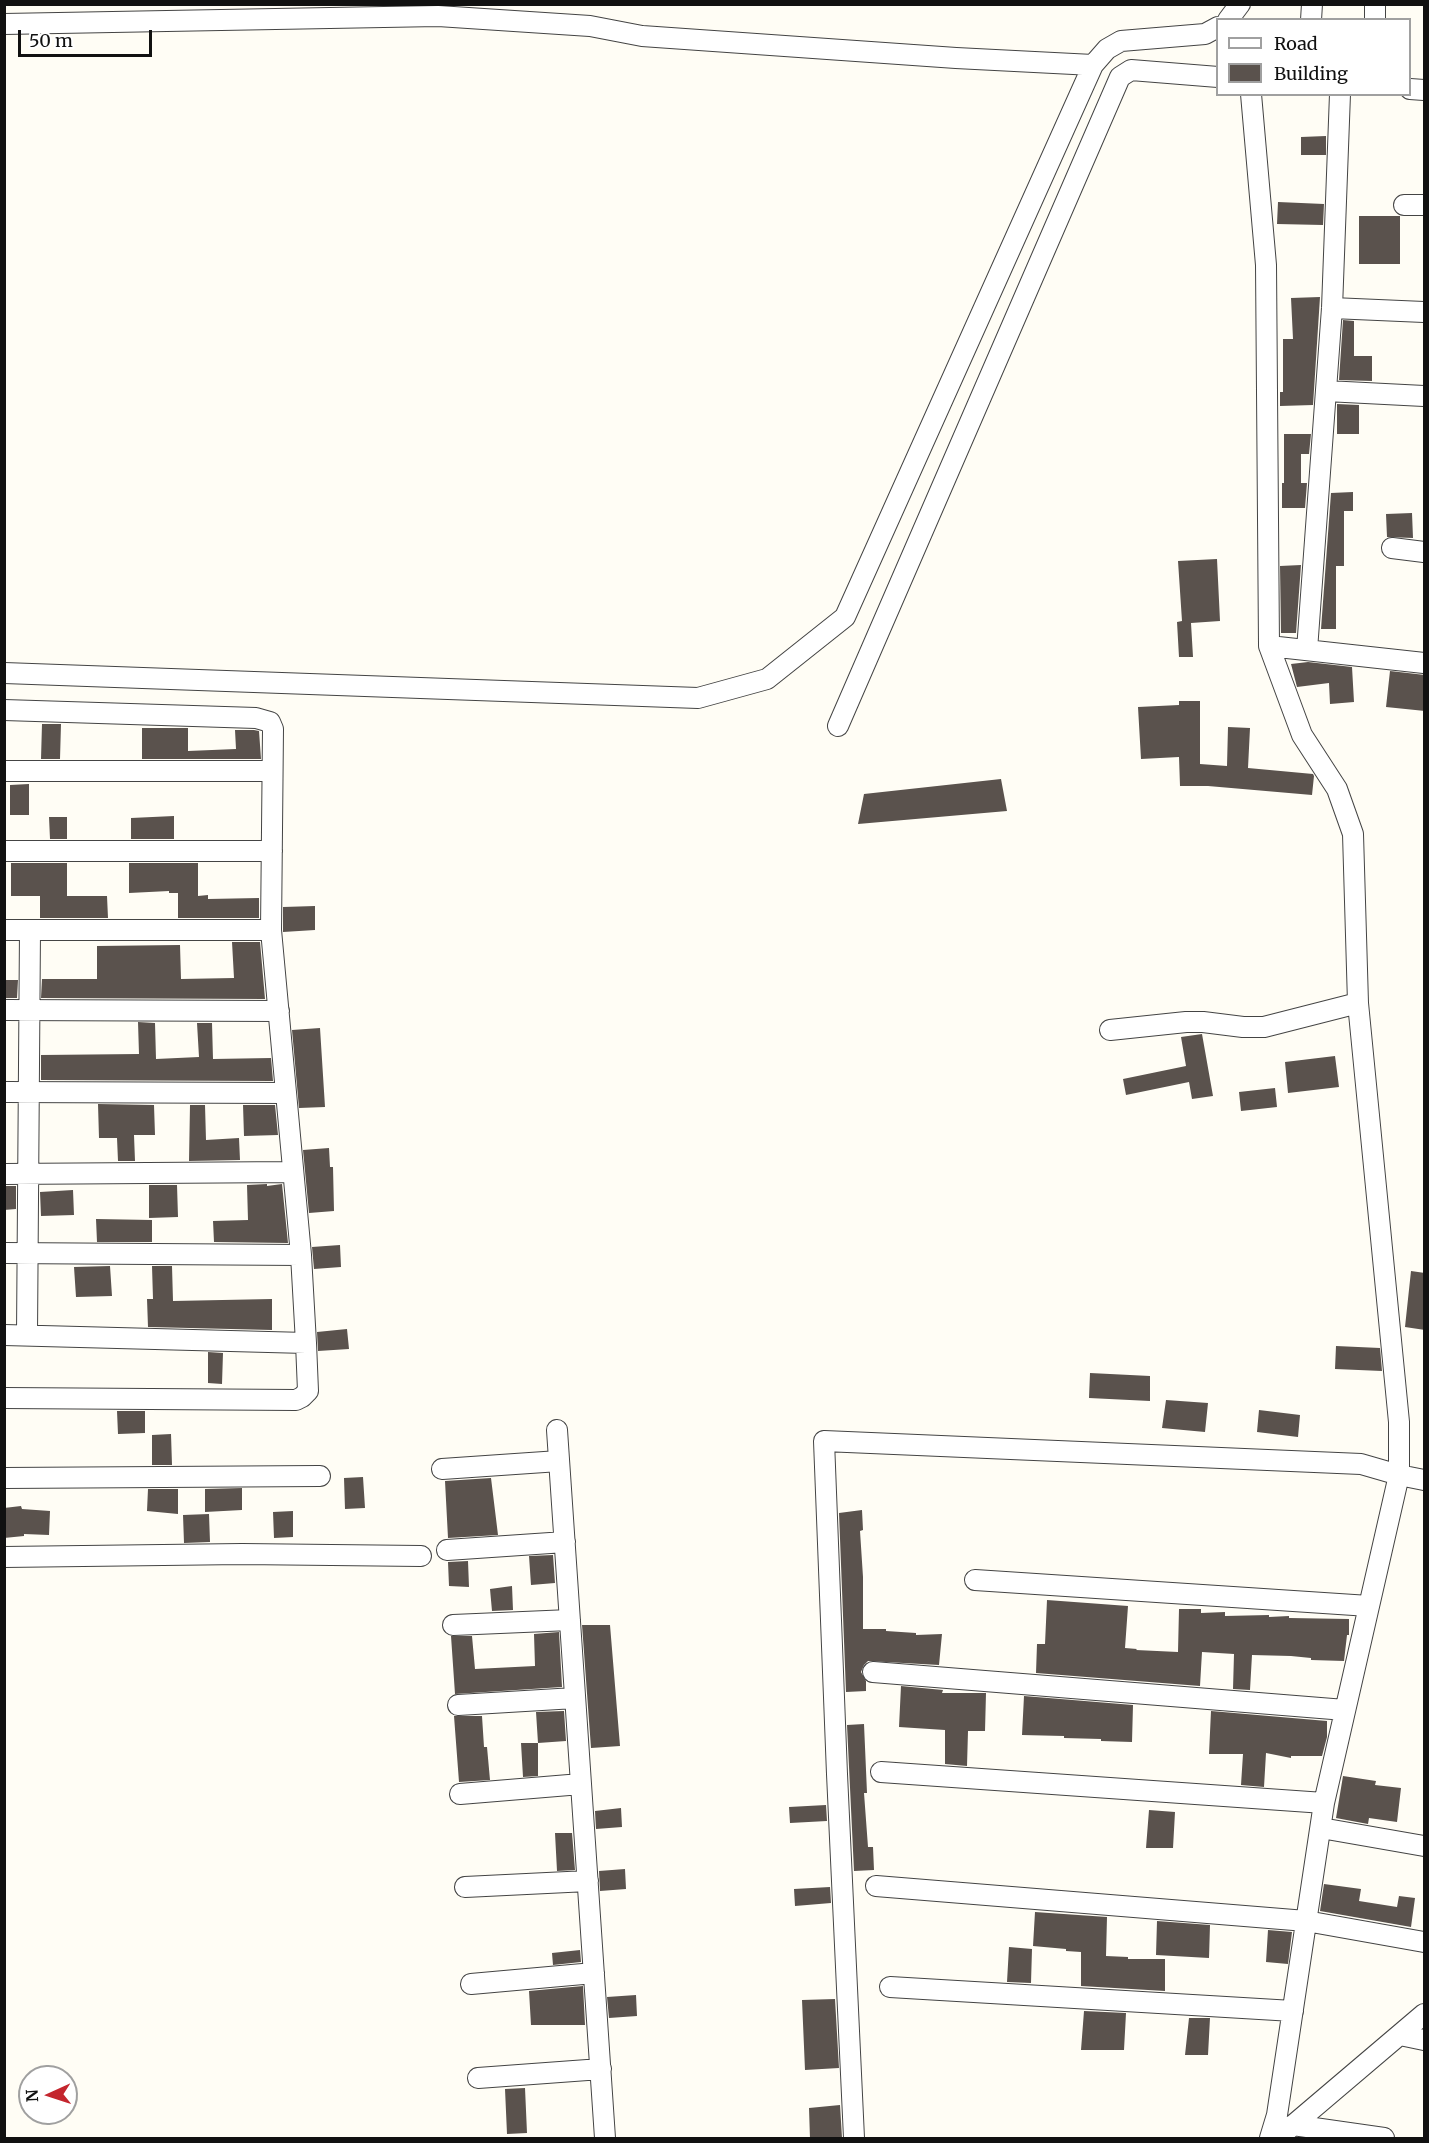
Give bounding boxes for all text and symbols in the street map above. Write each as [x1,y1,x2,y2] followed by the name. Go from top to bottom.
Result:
[21,18,154,56] scale bar
[1216,18,1411,96] legend
[29,29,73,52] text: 50 m
[1274,32,1318,55] text: Road
[1274,62,1348,85] text: Building
[18,2065,78,2125] north arrow
[22,2089,42,2103] text: N

